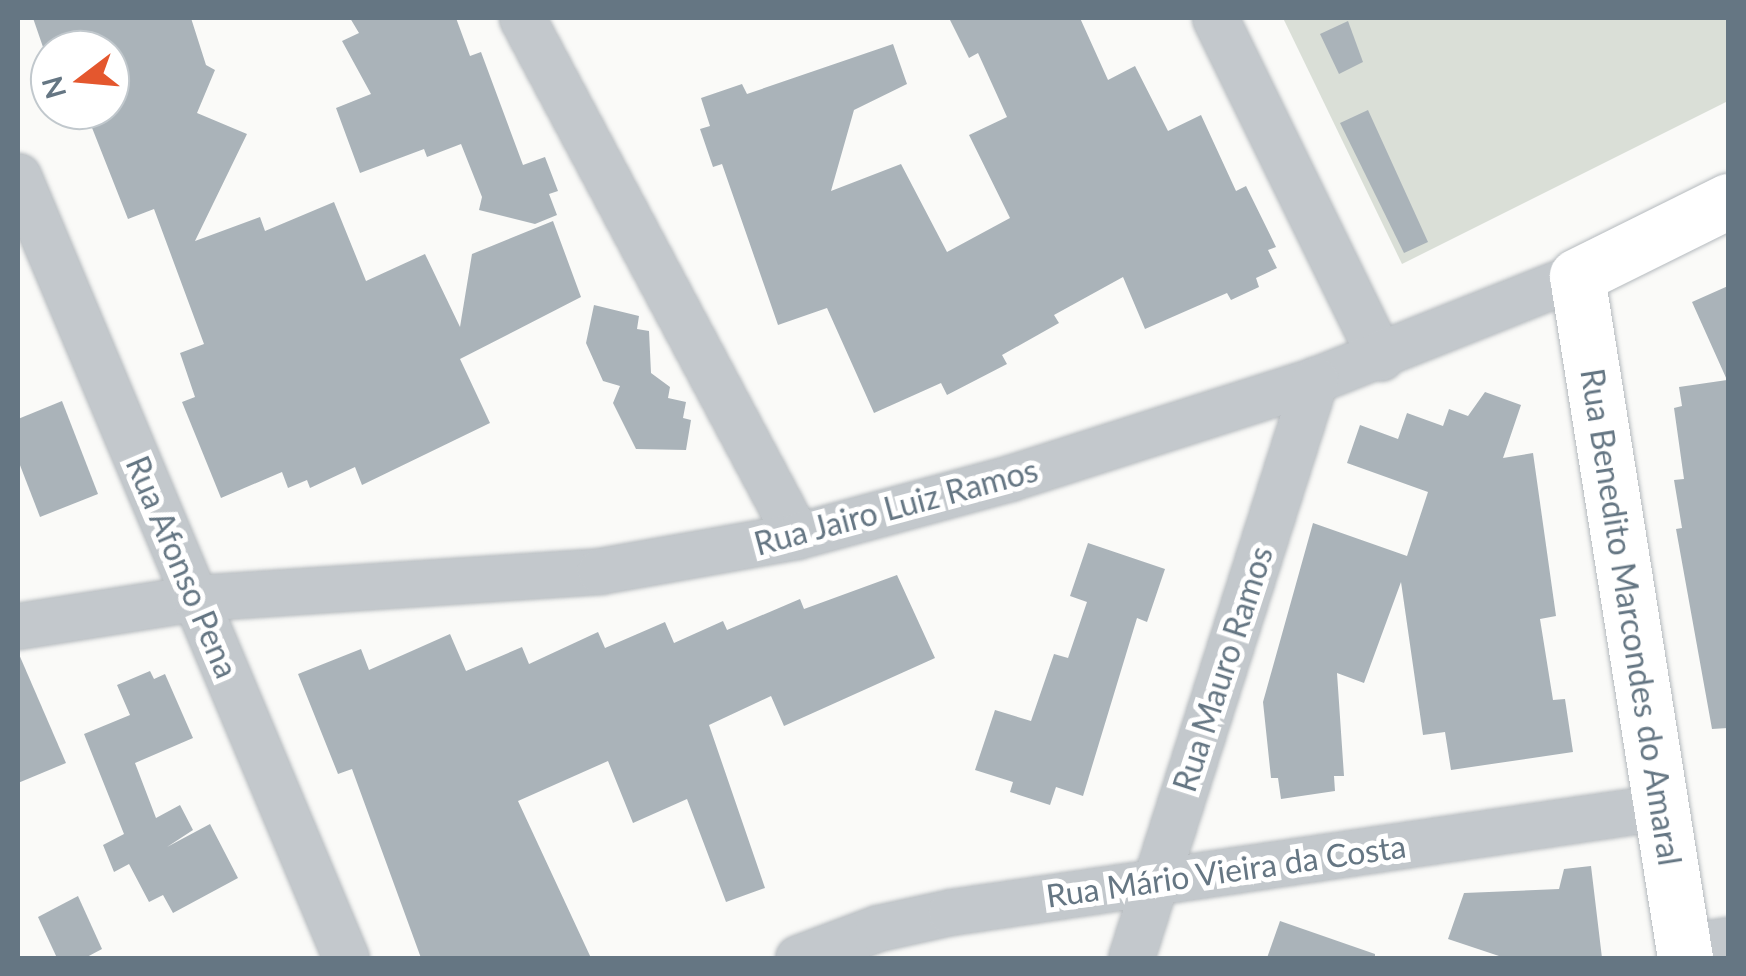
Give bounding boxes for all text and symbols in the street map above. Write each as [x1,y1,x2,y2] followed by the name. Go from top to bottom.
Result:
[30,30,130,130] north arrow
[34,73,72,103] text: N
[1573,365,1689,869] street label: Rua Benedito Marcondes do Amaral
[118,450,246,684] street label: Rua Afonso Pena
[750,451,1042,563] street label: Rua Jairo Luiz Ramos
[1165,541,1281,797] street label: Rua Mauro Ramos
[1043,827,1409,915] street label: Rua Mário Vieira da Costa

